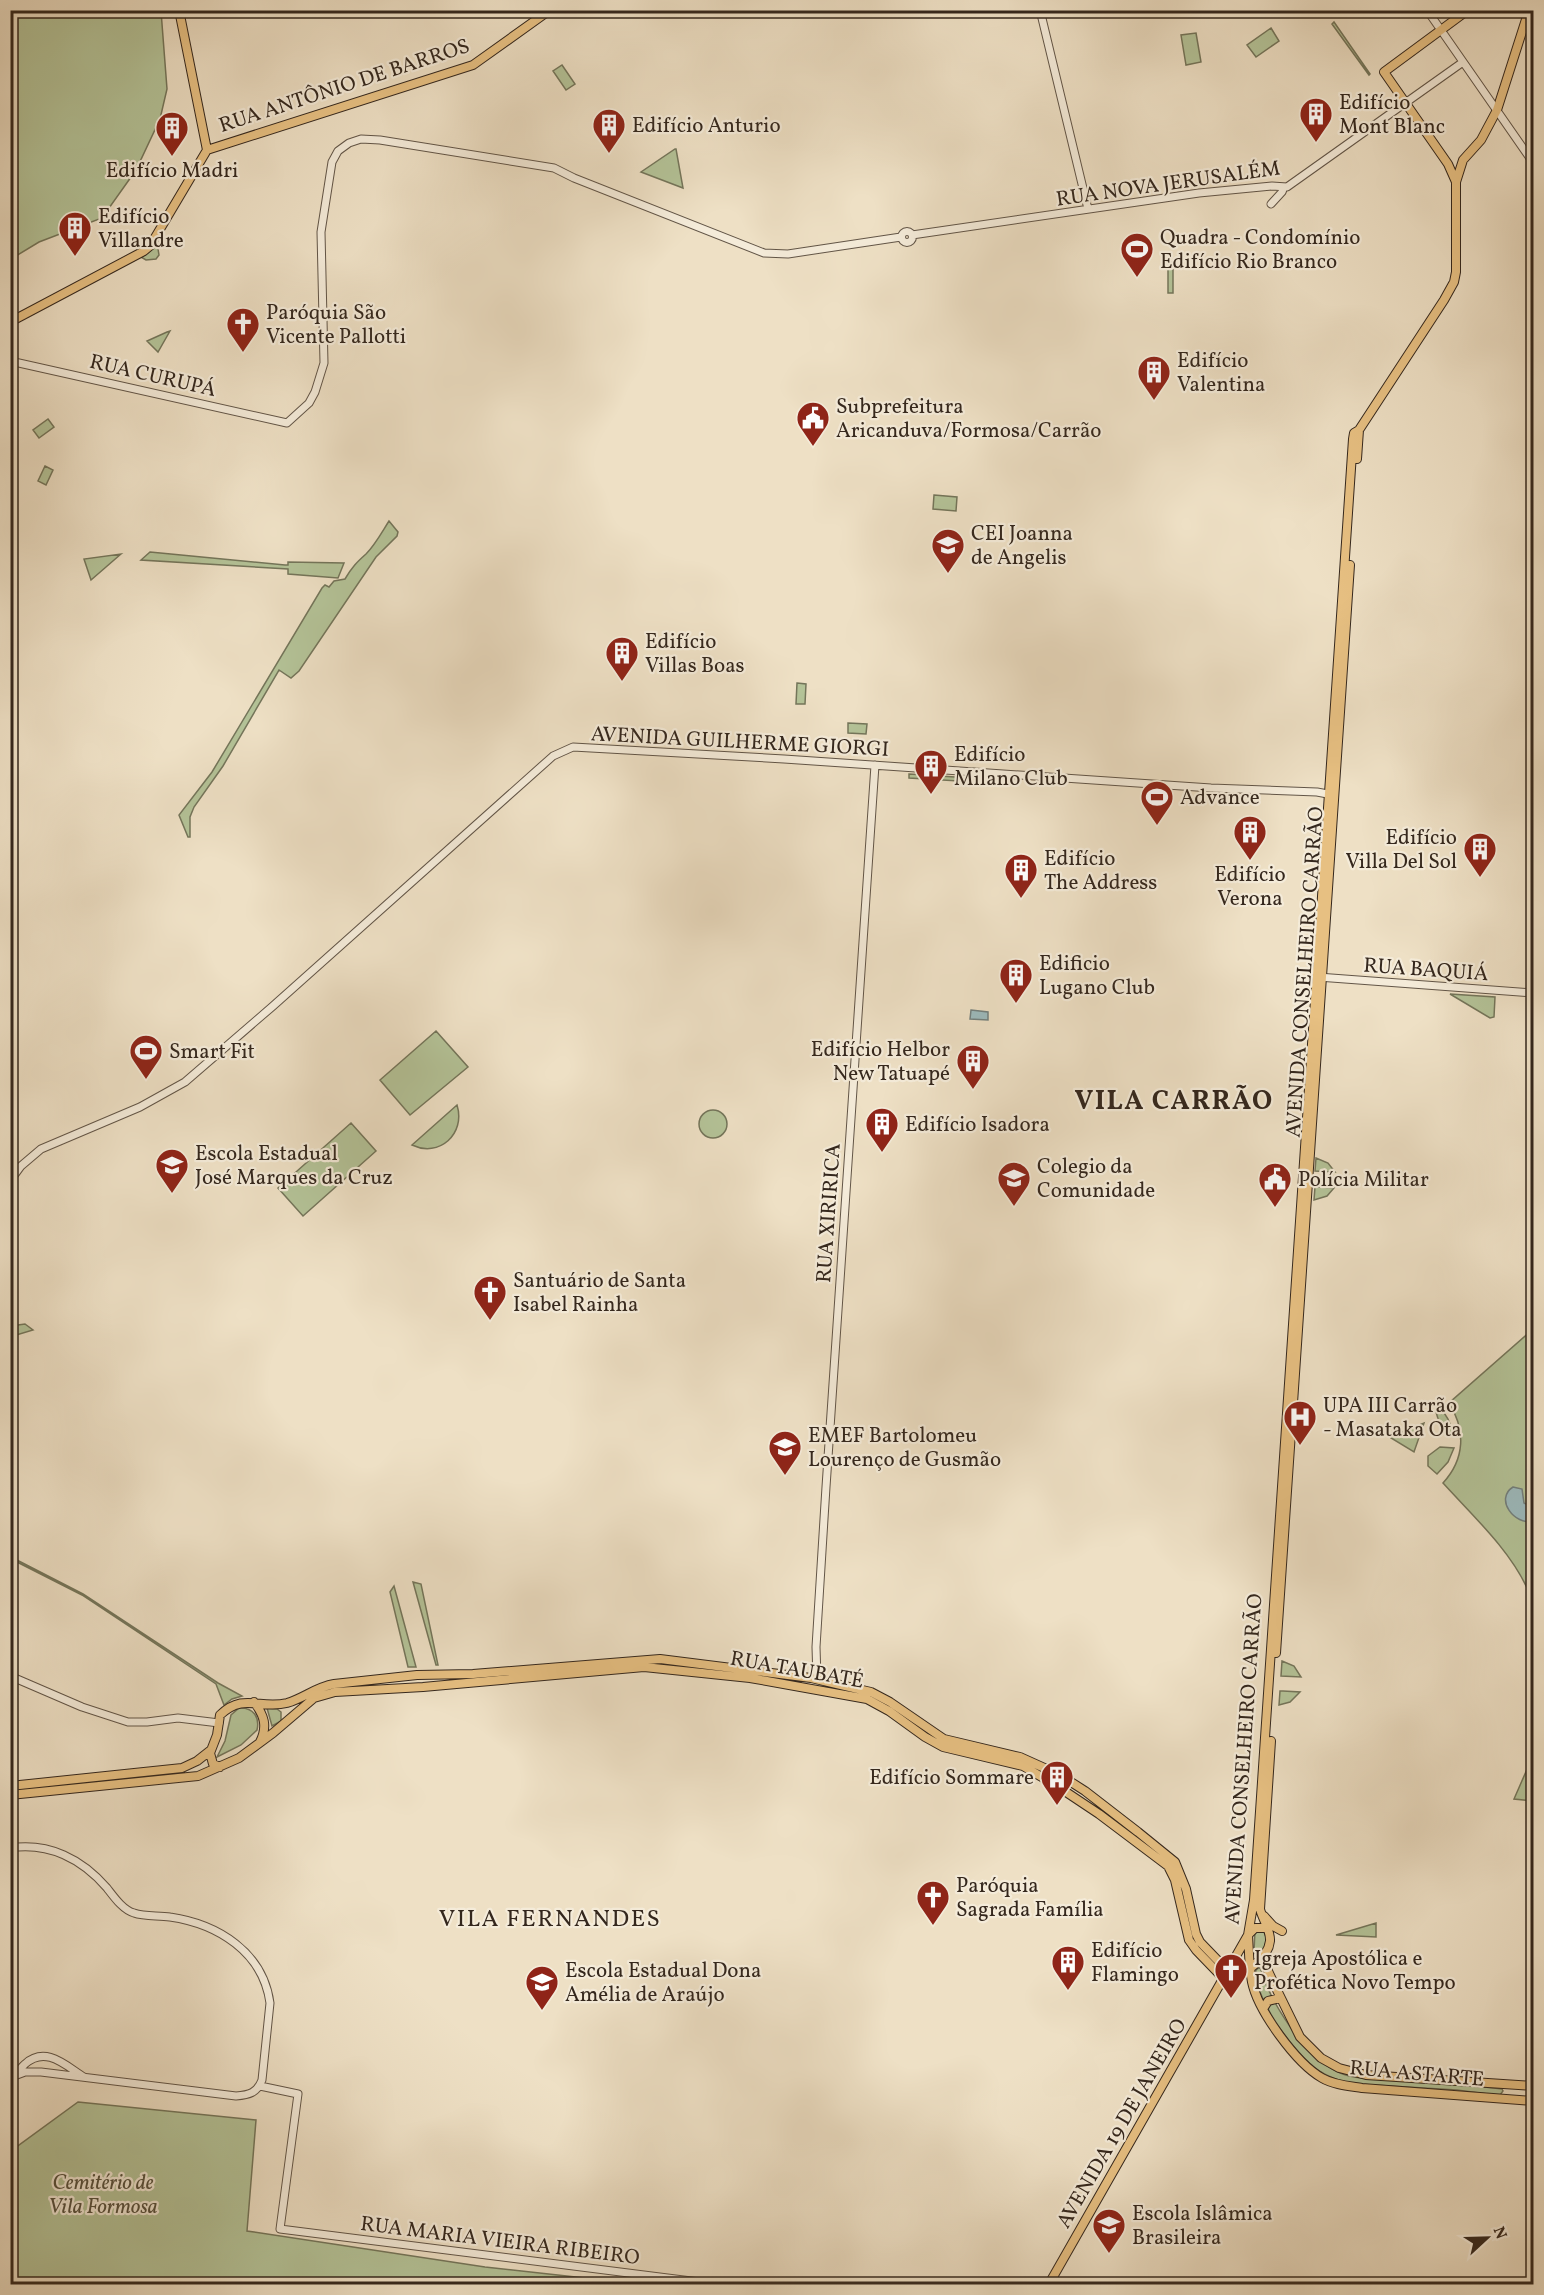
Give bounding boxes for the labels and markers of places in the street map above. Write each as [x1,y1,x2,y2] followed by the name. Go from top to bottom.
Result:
[1339,89,1445,142] place label: Edifício Mont Blanc
[1298,96,1334,143] building icon: Edifício Mont Blanc
[591,107,627,154] building icon: Edifício Anturio
[154,110,190,157] building icon: Edifício Madri
[632,112,781,141] place label: Edifício Anturio
[106,157,238,186] place label: Edifício Madri
[98,203,184,256] place label: Edifício Villandre
[57,210,93,257] building icon: Edifício Villandre
[1160,224,1361,277] place label: Quadra - Condomínio Edifício Rio Branco
[1119,231,1155,278] sports icon: Quadra - Condomínio Edifício Rio Branco
[266,299,406,352] place label: Paróquia São Vicente Pallotti
[225,306,261,353] church icon: Paróquia São Vicente Pallotti
[1177,347,1265,400] place label: Edifício Valentina
[1136,354,1172,401] building icon: Edifício Valentina
[836,393,1102,446] place label: Subprefeitura Aricanduva/Formosa/Carrão
[795,400,831,447] public building icon: Subprefeitura Aricanduva/Formosa/Carrão
[971,520,1073,573] place label: CEI Joanna de Angelis
[930,527,966,574] school or university icon: CEI Joanna de Angelis
[645,628,745,681] place label: Edifício Villas Boas
[604,635,640,682] building icon: Edifício Villas Boas
[954,741,1068,794] place label: Edifício Milano Club
[913,748,949,795] building icon: Edifício Milano Club
[1139,779,1175,826] sports icon: Advance
[1180,784,1260,813] place label: Advance
[1232,814,1268,861] building icon: Edifício Verona
[1346,824,1457,877] place label: Edifício Villa Del Sol
[1462,831,1498,878] building icon: Edifício Villa Del Sol
[1044,845,1157,898] place label: Edifício The Address
[1003,852,1039,899] building icon: Edifício The Address
[1214,861,1286,914] place label: Edifício Verona
[1039,950,1155,1003] place label: Edificio Lugano Club
[998,957,1034,1004] building icon: Edificio Lugano Club
[128,1033,164,1080] sports icon: Smart Fit
[811,1036,950,1089] place label: Edifício Helbor New Tatuapé
[169,1038,255,1067] place label: Smart Fit
[955,1043,991,1090] building icon: Edifício Helbor New Tatuapé
[864,1106,900,1153] building icon: Edifício Isadora
[905,1111,1050,1140] place label: Edifício Isadora
[195,1140,393,1193] place label: Escola Estadual José Marques da Cruz
[154,1147,190,1194] school or university icon: Escola Estadual José Marques da Cruz
[1037,1153,1155,1206] place label: Colegio da Comunidade
[996,1160,1032,1207] school or university icon: Colegio da Comunidade
[1257,1161,1293,1208] public building icon: Polícia Militar
[1298,1166,1429,1195] place label: Polícia Militar
[513,1267,686,1320] place label: Santuário de Santa Isabel Rainha
[472,1274,508,1321] church icon: Santuário de Santa Isabel Rainha
[1323,1392,1462,1445] place label: UPA III Carrão - Masataka Ota
[1282,1399,1318,1446] hospital icon: UPA III Carrão - Masataka Ota
[808,1422,1001,1475] place label: EMEF Bartolomeu Lourenço de Gusmão
[767,1429,803,1476] school or university icon: EMEF Bartolomeu Lourenço de Gusmão
[1039,1759,1075,1806] building icon: Edifício Sommare
[869,1764,1034,1793] place label: Edifício Sommare
[956,1872,1104,1925] place label: Paróquia Sagrada Família
[915,1879,951,1926] church icon: Paróquia Sagrada Família
[1091,1937,1179,1990] place label: Edifício Flamingo
[1050,1944,1086,1991] building icon: Edifício Flamingo
[1254,1945,1456,1998] place label: Igreja Apostólica e Profética Novo Tempo
[1213,1952,1249,1999] church icon: Igreja Apostólica e Profética Novo Tempo
[565,1957,761,2010] place label: Escola Estadual Dona Amélia de Araújo
[524,1964,560,2011] school or university icon: Escola Estadual Dona Amélia de Araújo
[1132,2200,1273,2253] place label: Escola Islâmica Brasileira
[1091,2207,1127,2254] school or university icon: Escola Islâmica Brasileira

